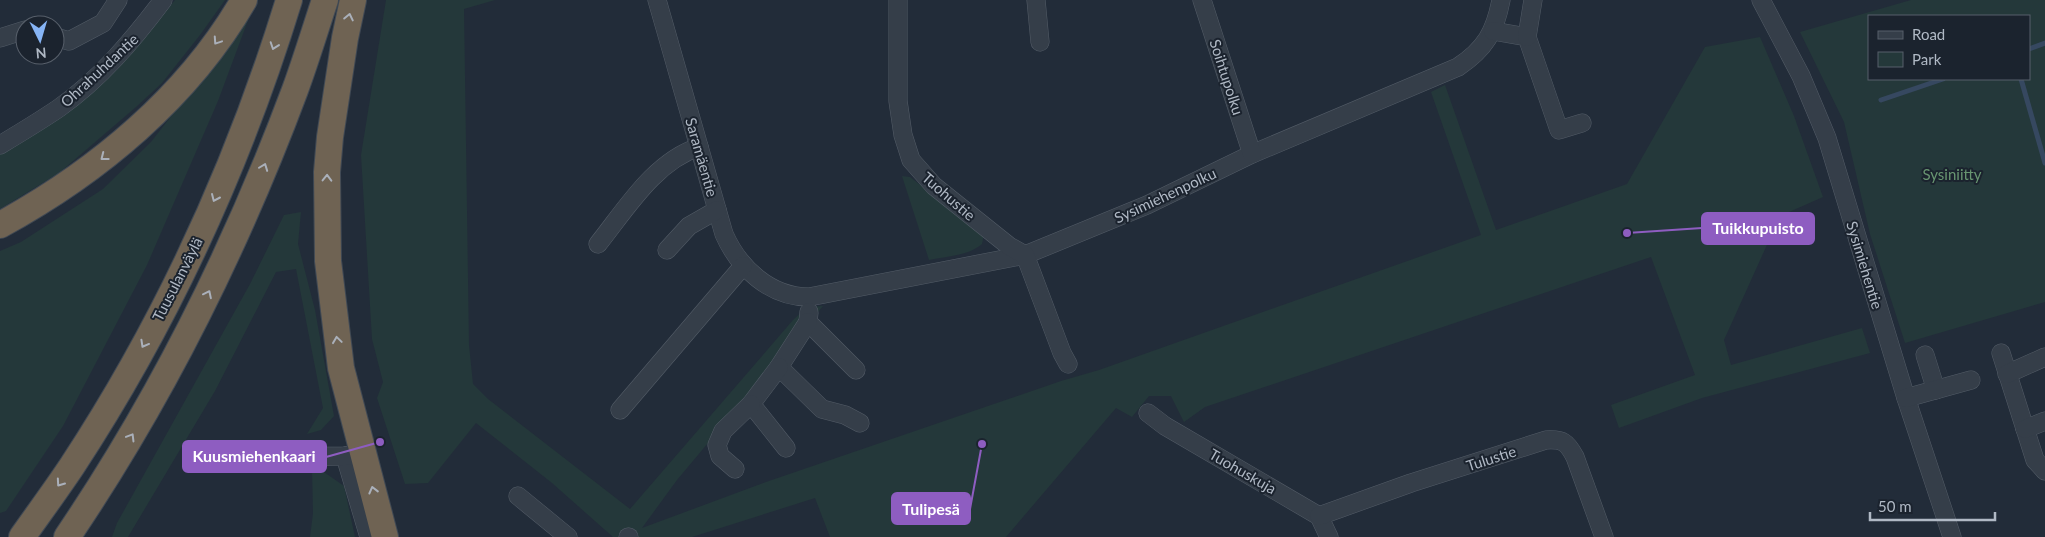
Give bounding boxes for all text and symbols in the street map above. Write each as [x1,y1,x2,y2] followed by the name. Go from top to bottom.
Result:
[344,12,354,21] one-way arrow
[15,15,65,65] north arrow
[1868,15,2030,80] legend
[1912,25,1945,43] text: Road
[57,29,142,110] street label: Ohrahuhdantie
[214,35,223,44] one-way arrow
[1206,37,1248,117] street label: Soihtupolku
[270,42,280,50] one-way arrow
[35,45,47,62] text: N
[1912,50,1942,68] text: Park
[682,115,722,199] street label: Saramäentie
[100,151,110,160] one-way arrow
[259,164,269,172] one-way arrow
[1111,164,1219,226] street label: Sysimiehenpolku
[1923,165,1982,183] park label: Sysiniitty
[919,168,979,224] street label: Tuohustie
[322,173,333,181] one-way arrow
[211,193,222,202] one-way arrow
[1702,213,1814,244] callout: Tuikkupuisto
[1712,218,1804,237] text: Tuikkupuisto
[1843,219,1887,311] street label: Sysimiehentie
[148,234,206,324] street label: Tuusulanväylä
[202,290,212,299] one-way arrow
[332,335,343,343] one-way arrow
[140,338,150,347] one-way arrow
[124,433,134,442] one-way arrow
[183,441,326,472] callout: Kuusmiehenkaari
[1464,442,1518,474] street label: Tulustie
[1206,445,1280,497] street label: Tuohuskuja
[192,446,316,465] text: Kuusmiehenkaari
[57,477,66,487] one-way arrow
[369,486,379,494] one-way arrow
[1870,490,1995,522] scale bar
[892,493,970,524] callout: Tulipesä
[1878,497,1912,515] text: 50 m
[902,499,960,518] text: Tulipesä

